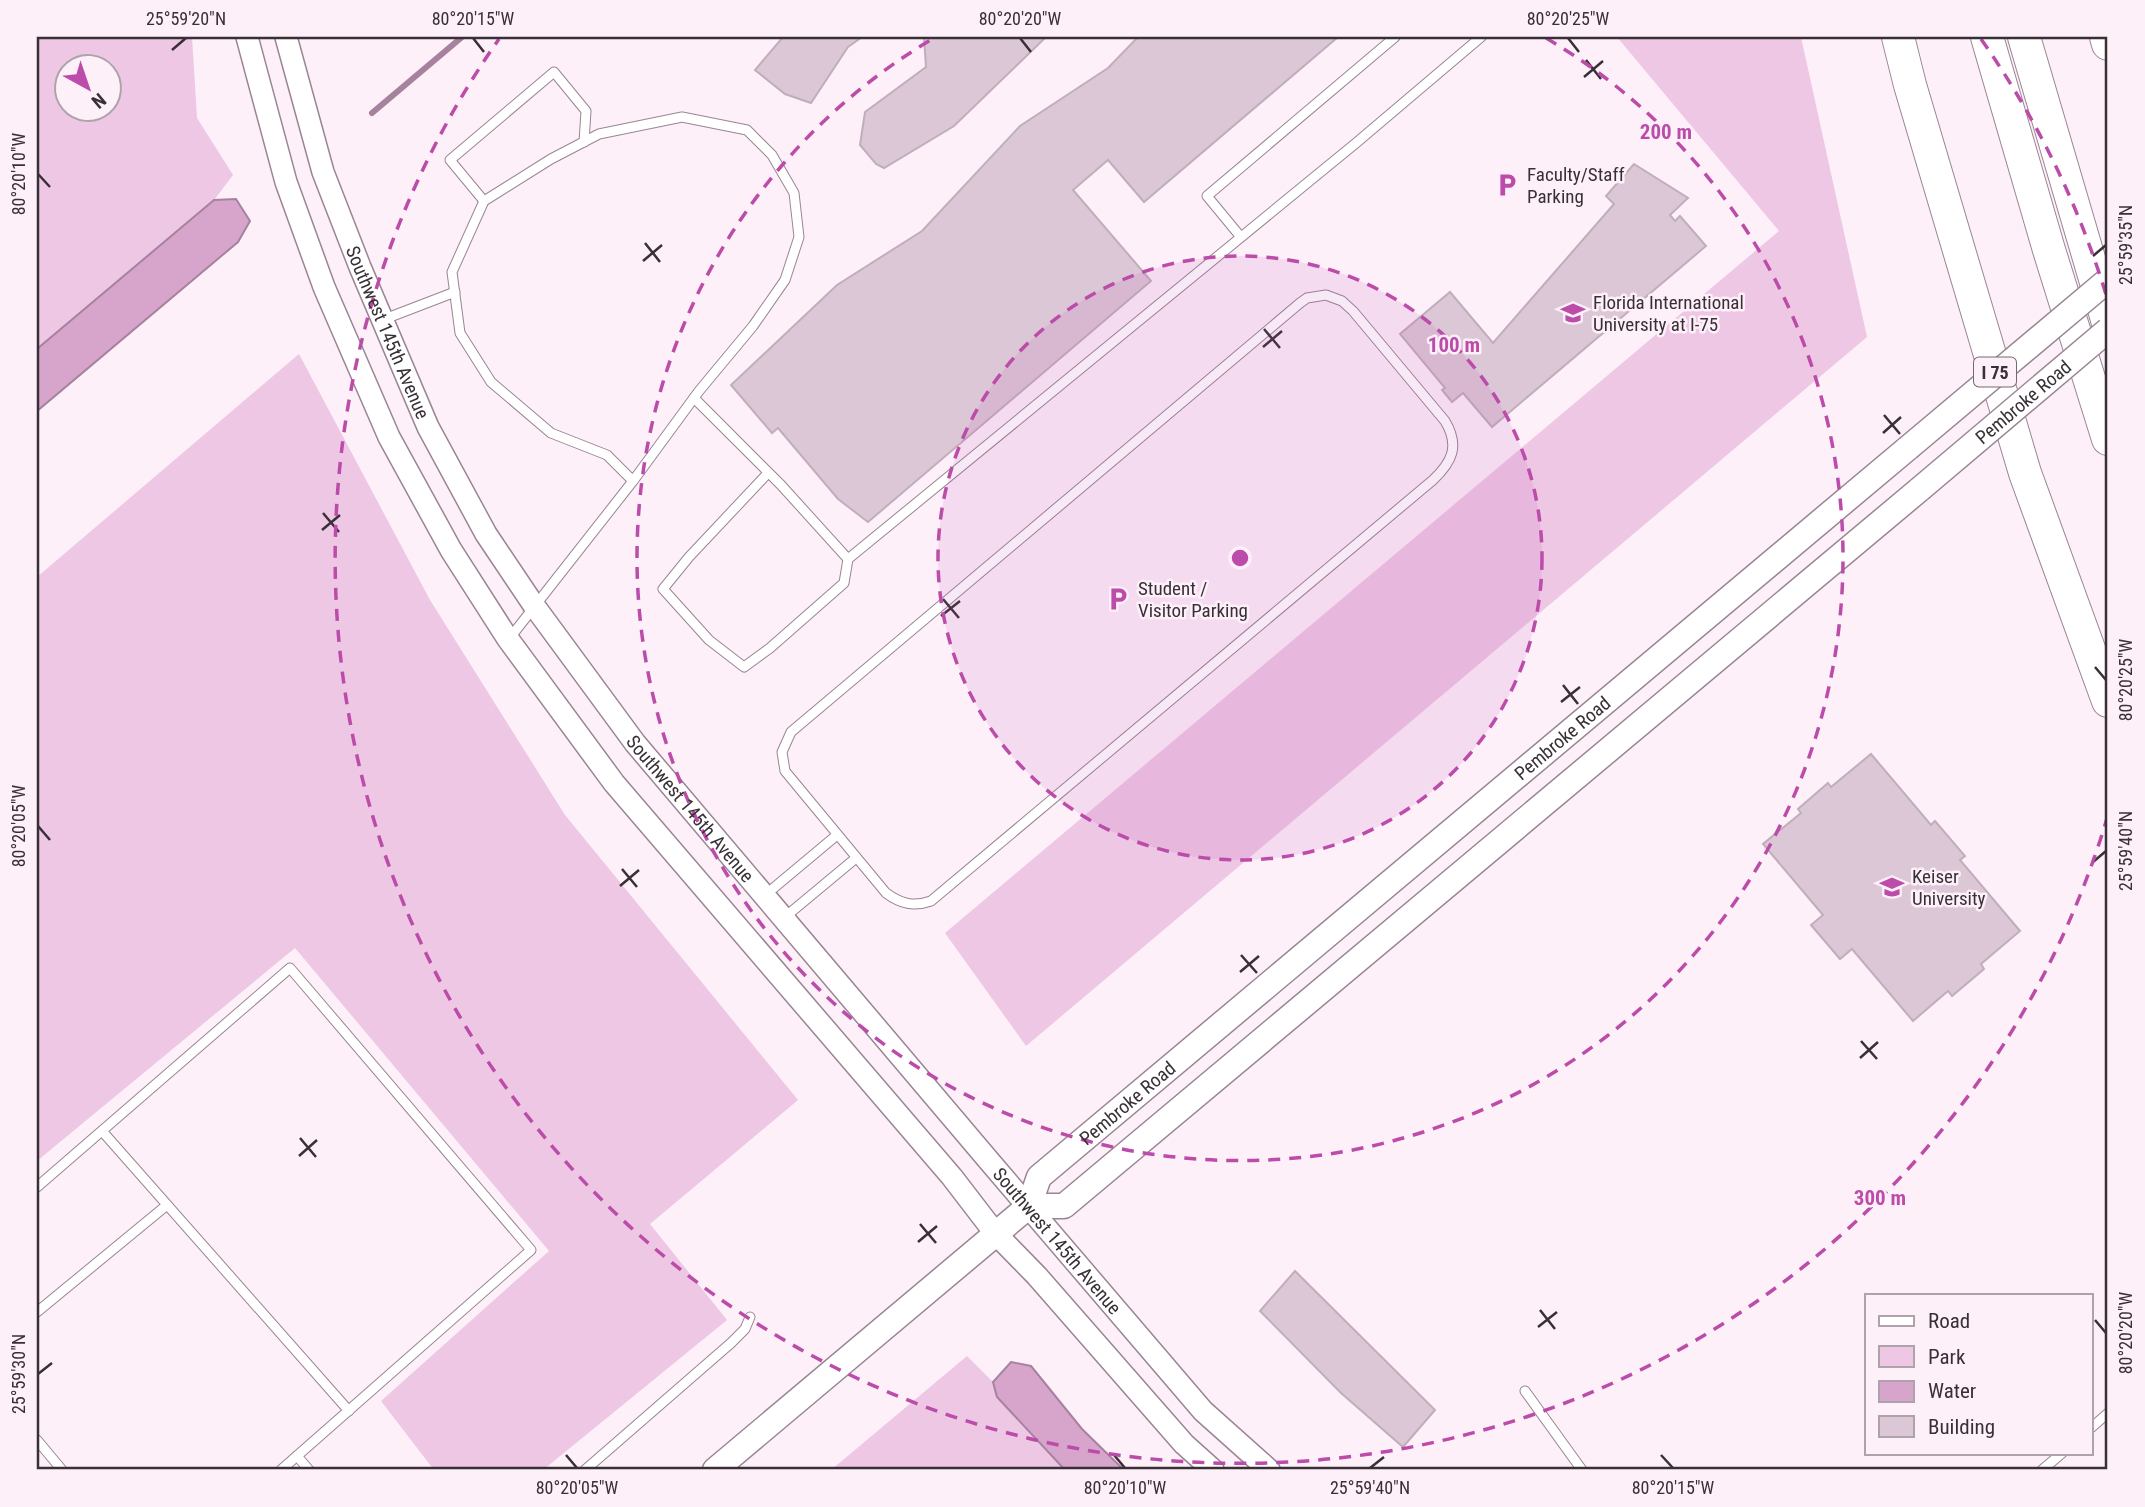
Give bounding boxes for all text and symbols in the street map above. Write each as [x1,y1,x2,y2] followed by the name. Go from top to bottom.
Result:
[146,8,226,29] text: 25°59'20"N
[432,8,515,29] text: 80°20'15"W
[979,8,1062,29] text: 80°20'20"W
[1527,8,1610,29] text: 80°20'25"W
[52,52,122,122] north arrow
[87,88,110,113] text: N
[1640,120,1692,144] text: 200 m
[8,132,29,215] text: 80°20'10"W
[1527,163,1624,208] place label: Faculty/Staff Parking
[1493,171,1521,199] parking icon: Faculty/Staff Parking
[2115,205,2136,285] text: 25°59'35"N
[341,243,435,422] street label: Southwest 145th Avenue
[1593,291,1744,336] place label: Florida International University at I-75
[1559,299,1587,327] school or university icon: Florida International University at I-75
[1428,333,1480,357] text: 100 m
[1971,355,2076,449] street label: Pembroke Road
[1974,358,2016,386] road number: I 75
[1228,546,1252,570] centre of rings
[1138,577,1248,622] place label: Student / Visitor Parking
[1104,585,1132,613] parking icon: Student / Visitor Parking
[2115,638,2136,721] text: 80°20'25"W
[1510,691,1615,785] street label: Pembroke Road
[622,731,759,887] street label: Southwest 145th Avenue
[8,784,29,867] text: 80°20'05"W
[2115,811,2136,891] text: 25°59'40"N
[1912,865,1986,910] place label: Keiser University
[1878,873,1906,901] school or university icon: Keiser University
[1075,1056,1180,1150] street label: Pembroke Road
[988,1163,1126,1319] street label: Southwest 145th Avenue
[1854,1186,1906,1210] text: 300 m
[2115,1291,2136,1374] text: 80°20'20"W
[1865,1294,2092,1454] legend
[1928,1309,1970,1333] text: Road
[8,1334,29,1414] text: 25°59'30"N
[1928,1345,1966,1369] text: Park
[1928,1379,1976,1403] text: Water
[1928,1415,1995,1439] text: Building
[536,1477,619,1498] text: 80°20'05"W
[1084,1477,1167,1498] text: 80°20'10"W
[1330,1477,1410,1498] text: 25°59'40"N
[1632,1477,1715,1498] text: 80°20'15"W

